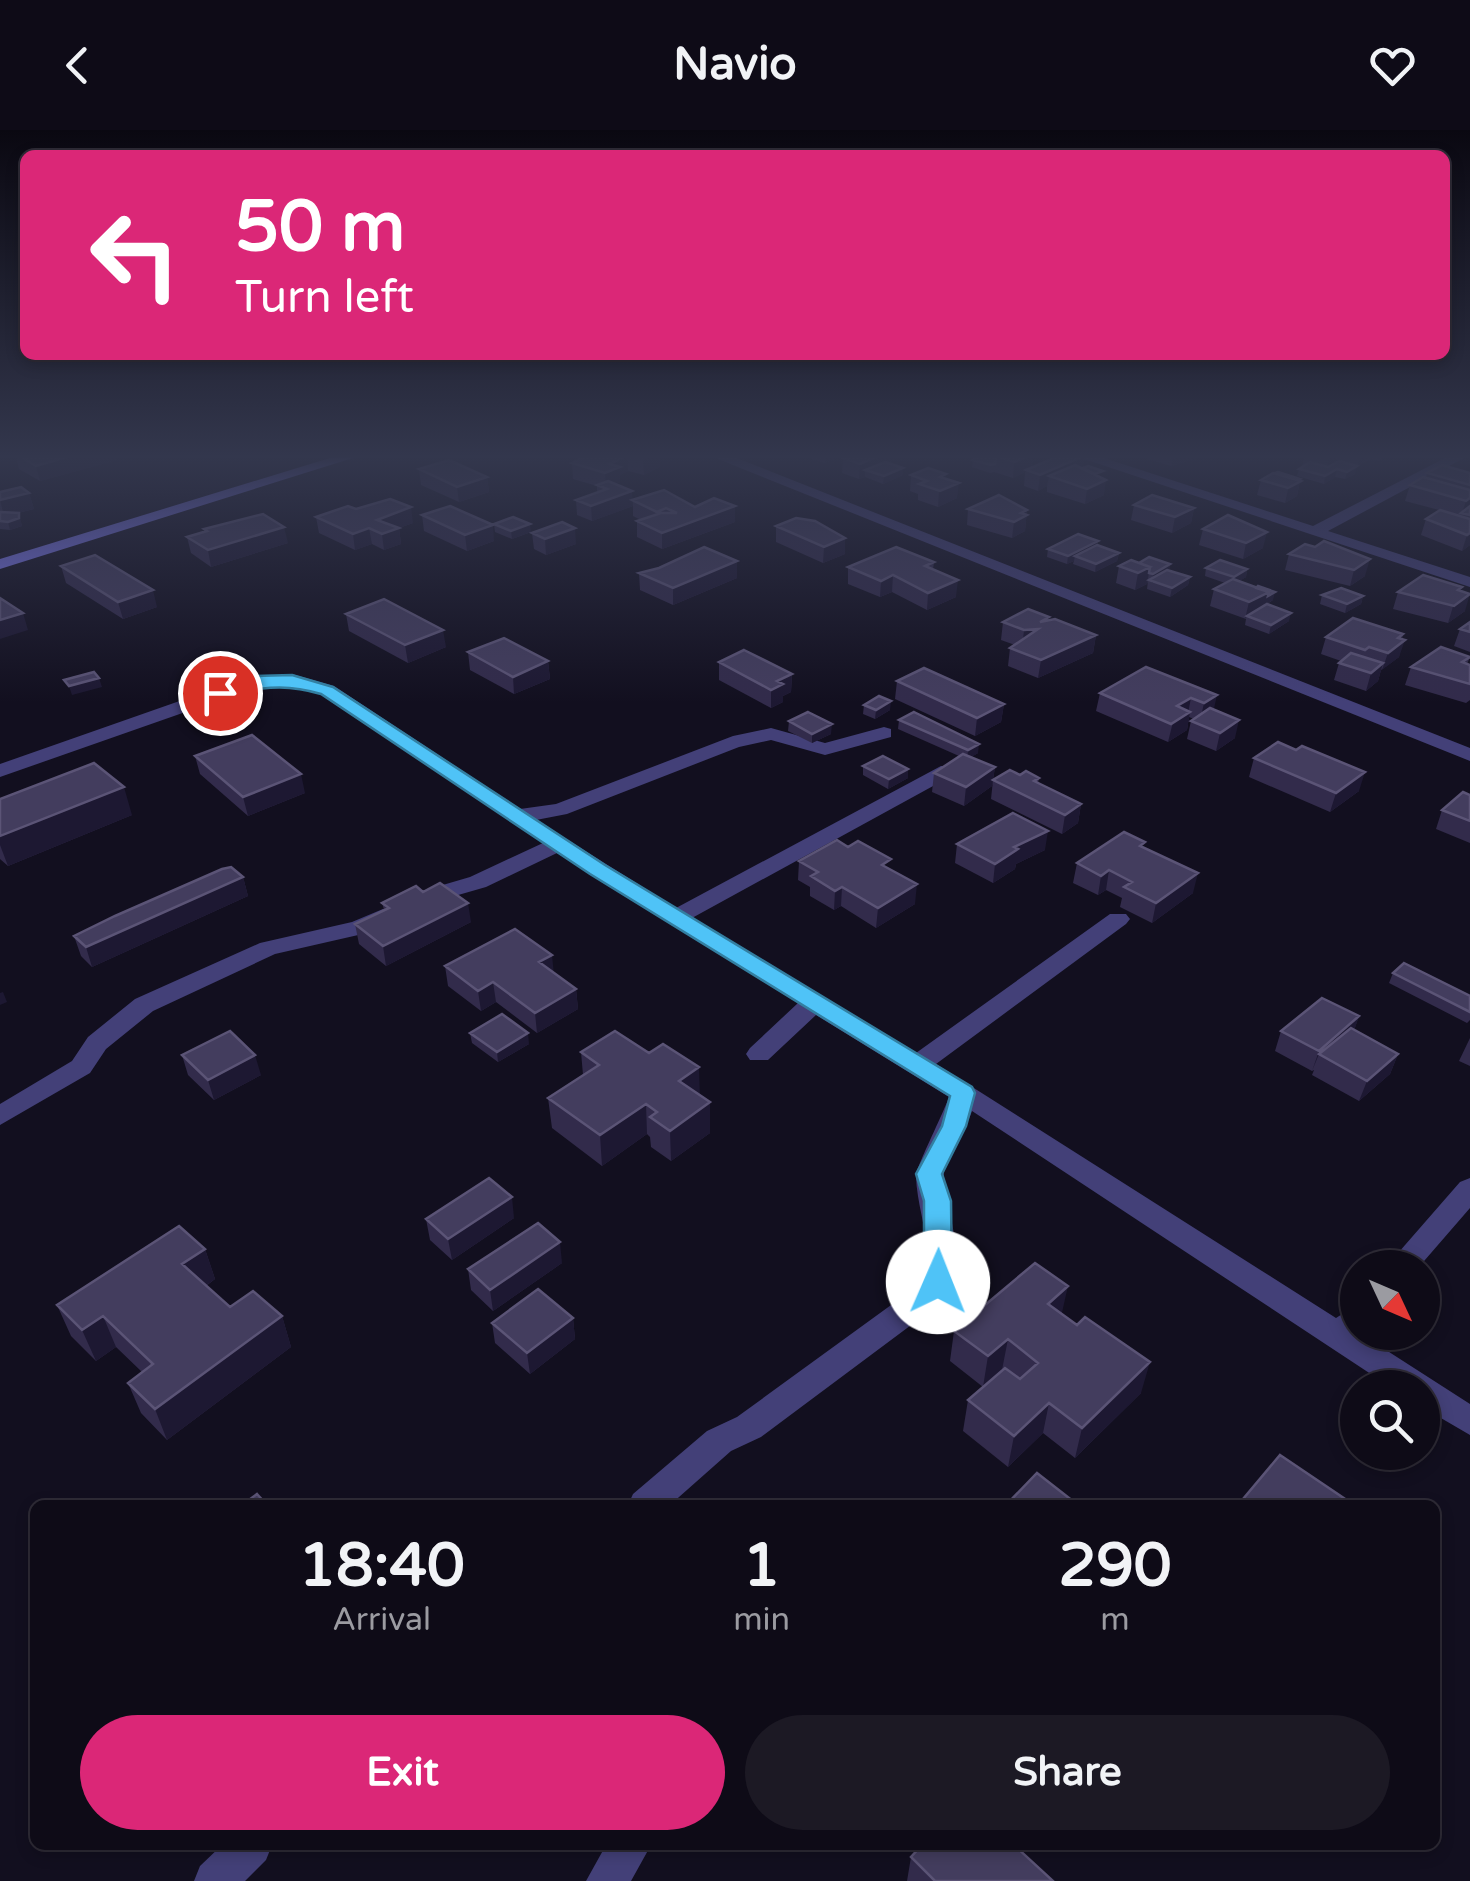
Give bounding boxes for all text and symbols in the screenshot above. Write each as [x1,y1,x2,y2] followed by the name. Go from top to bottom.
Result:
[50,38,105,93] icon: back
[673,38,797,92] text: Navio
[1365,38,1420,93] icon: heart
[235,186,405,270] text: 50 m
[70,190,200,320] icon: left
[235,271,414,325] text: Turn left
[178,651,263,736] pin
[193,666,248,721] icon: arrive
[886,1230,990,1334] position arrow
[1340,1250,1440,1350] north arrow
[1340,1250,1440,1470] map controls
[1340,1370,1440,1470] button: search
[298,1530,465,1602] text: 18:40
[743,1530,780,1602] text: 1
[1058,1530,1172,1602] text: 290
[332,1601,431,1639] text: Arrival
[733,1601,790,1639] text: min
[1100,1601,1130,1639] text: m
[80,1715,725,1830] button: Exit
[745,1715,1390,1830] button: Share

